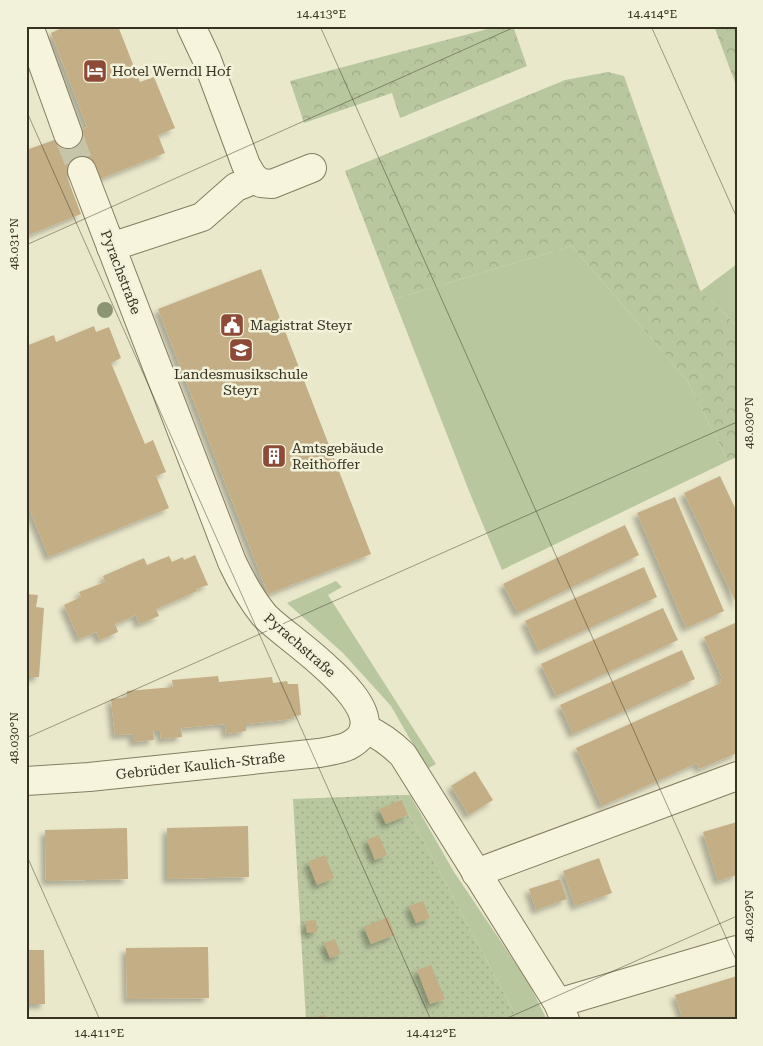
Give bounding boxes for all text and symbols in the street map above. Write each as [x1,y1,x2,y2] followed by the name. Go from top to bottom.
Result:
[296,7,346,21] text: 14.413°E
[627,7,677,21] text: 14.414°E
[82,58,108,84] hotel icon: Hotel Werndl Hof
[112,63,232,79] place label: Hotel Werndl Hof
[7,218,21,270] text: 48.031°N
[98,228,145,317] street label: Pyrachstraße
[219,312,245,338] public building icon: Magistrat Steyr
[250,317,353,333] place label: Magistrat Steyr
[228,337,254,363] school or university icon: Landesmusikschule Steyr
[174,366,308,398] place label: Landesmusikschule Steyr
[742,397,756,449] text: 48.030°N
[292,440,384,472] place label: Amtsgebäude Reithoffer
[261,443,287,469] building icon: Amtsgebäude Reithoffer
[261,610,339,680] street label: Pyrachstraße
[7,712,21,764] text: 48.030°N
[115,749,286,782] street label: Gebrüder Kaulich-Straße
[742,890,756,942] text: 48.029°N
[74,1026,124,1040] text: 14.411°E
[406,1026,456,1040] text: 14.412°E

